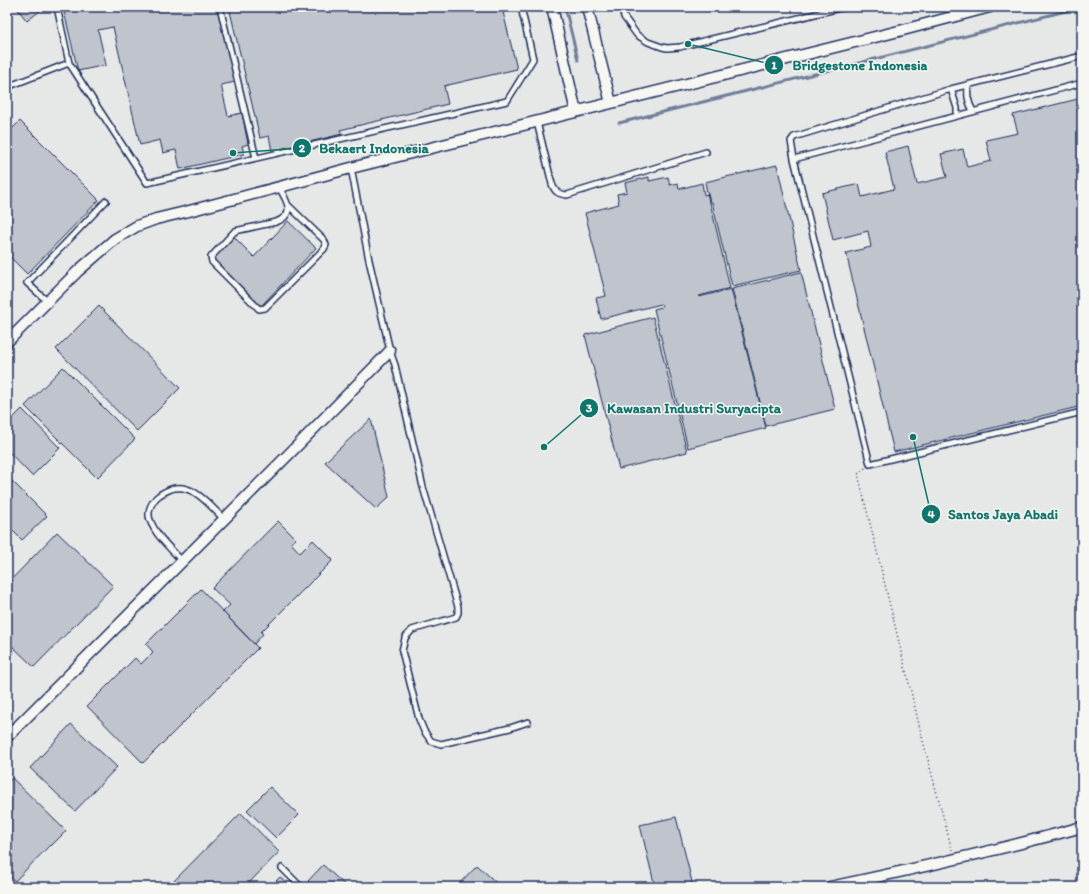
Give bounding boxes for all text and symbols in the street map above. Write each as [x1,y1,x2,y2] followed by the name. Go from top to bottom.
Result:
[764,52,936,78] callout: Bridgestone Indonesia
[793,57,928,74] text: Bridgestone Indonesia
[771,58,777,72] text: 1
[292,135,437,161] callout: Bekaert Indonesia
[319,140,430,157] text: Bekaert Indonesia
[299,141,306,155] text: 2
[579,395,789,421] callout: Kawasan Industri Suryacipta
[607,400,782,417] text: Kawasan Industri Suryacipta
[586,401,593,415] text: 3
[921,501,1066,527] callout: Santos Jaya Abadi
[948,506,1058,523] text: Santos Jaya Abadi
[927,507,935,521] text: 4

